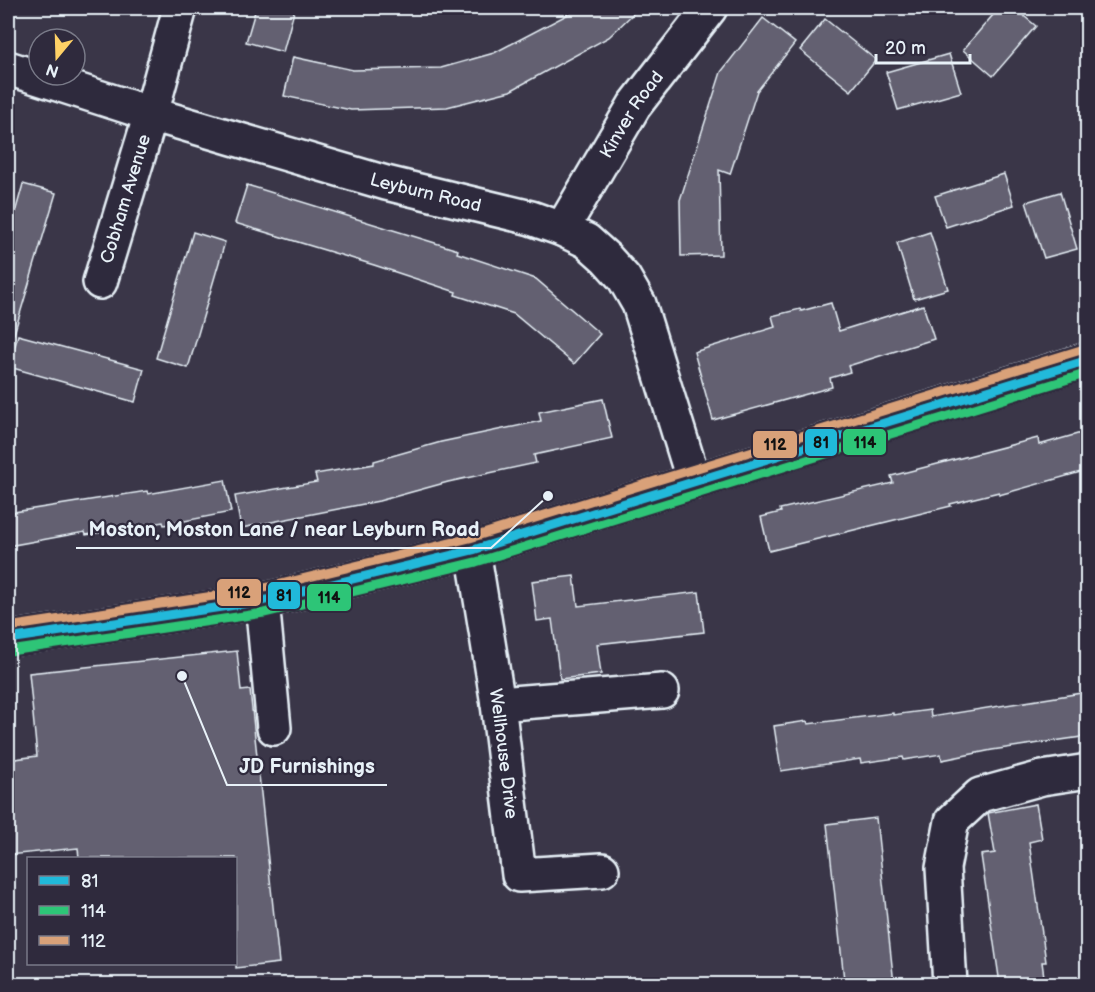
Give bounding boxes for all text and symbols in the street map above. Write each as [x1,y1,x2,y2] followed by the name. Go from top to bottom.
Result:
[27,27,87,87] north arrow
[876,27,970,65] scale bar
[885,38,926,59] text: 20 m
[44,59,61,81] text: N
[595,67,668,162] street label: Kinver Road
[96,131,155,266] street label: Cobham Avenue
[368,168,483,216] street label: Leyburn Road
[804,428,838,457] line badge: 81
[842,428,887,456] line badge: 114
[752,430,798,459] line badge: 112
[813,434,829,453] text: 81
[854,434,877,453] text: 114
[763,436,787,455] text: 112
[76,510,491,548] callout: Moston, Moston Lane / near Leyburn Road
[89,518,479,542] text: Moston, Moston Lane / near Leyburn Road
[216,578,262,607] line badge: 112
[267,581,301,610] line badge: 81
[306,583,352,612] line badge: 114
[227,584,251,603] text: 112
[276,587,292,606] text: 81
[318,589,341,608] text: 114
[485,687,523,820] street label: Wellhouse Drive
[227,747,387,785] callout: JD Furnishings
[239,755,375,779] text: JD Furnishings
[27,857,237,965] legend
[81,871,98,892] text: 81
[81,901,106,922] text: 114
[81,931,106,952] text: 112

